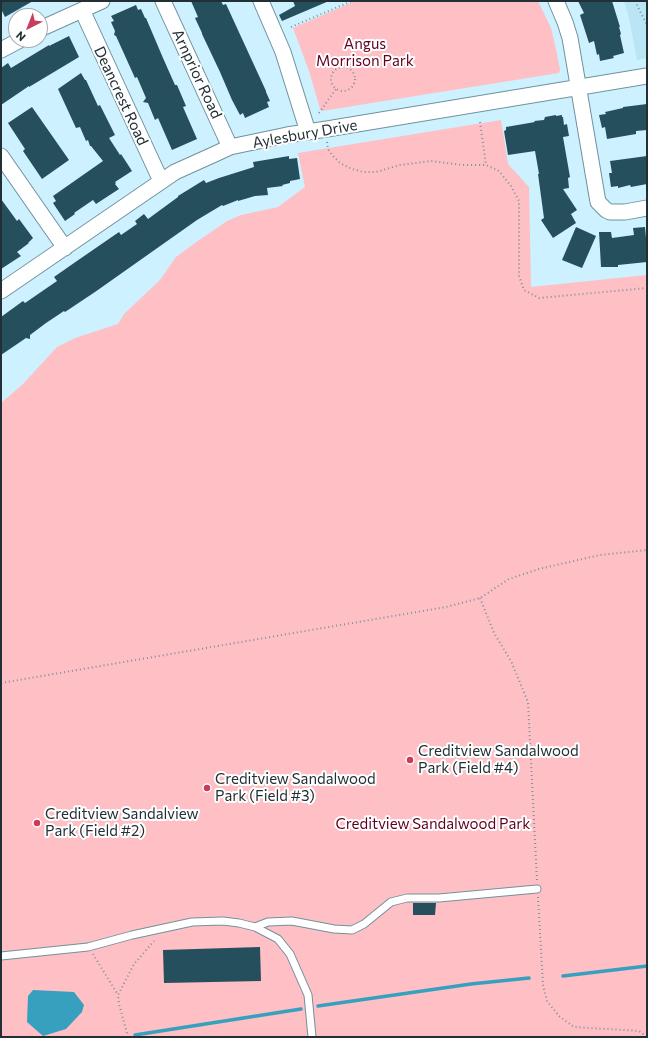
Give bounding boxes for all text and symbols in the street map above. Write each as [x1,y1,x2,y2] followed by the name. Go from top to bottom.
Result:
[8,8,48,48] north arrow
[168,26,226,122] street label: Arnprior Road
[13,29,28,44] text: N
[316,35,414,70] park label: Angus Morrison Park
[90,44,152,148] street label: Deancrest Road
[251,116,359,152] street label: Aylesbury Drive
[418,742,579,777] place label: Creditview Sandalwood Park (Field #4)
[405,755,415,765] marker: Creditview Sandalwood Park (Field #4)
[215,770,376,805] place label: Creditview Sandalwood Park (Field #3)
[202,783,212,793] marker: Creditview Sandalwood Park (Field #3)
[45,805,199,840] place label: Creditview Sandalview Park (Field #2)
[336,815,530,833] park label: Creditview Sandalwood Park
[32,818,42,828] marker: Creditview Sandalview Park (Field #2)

